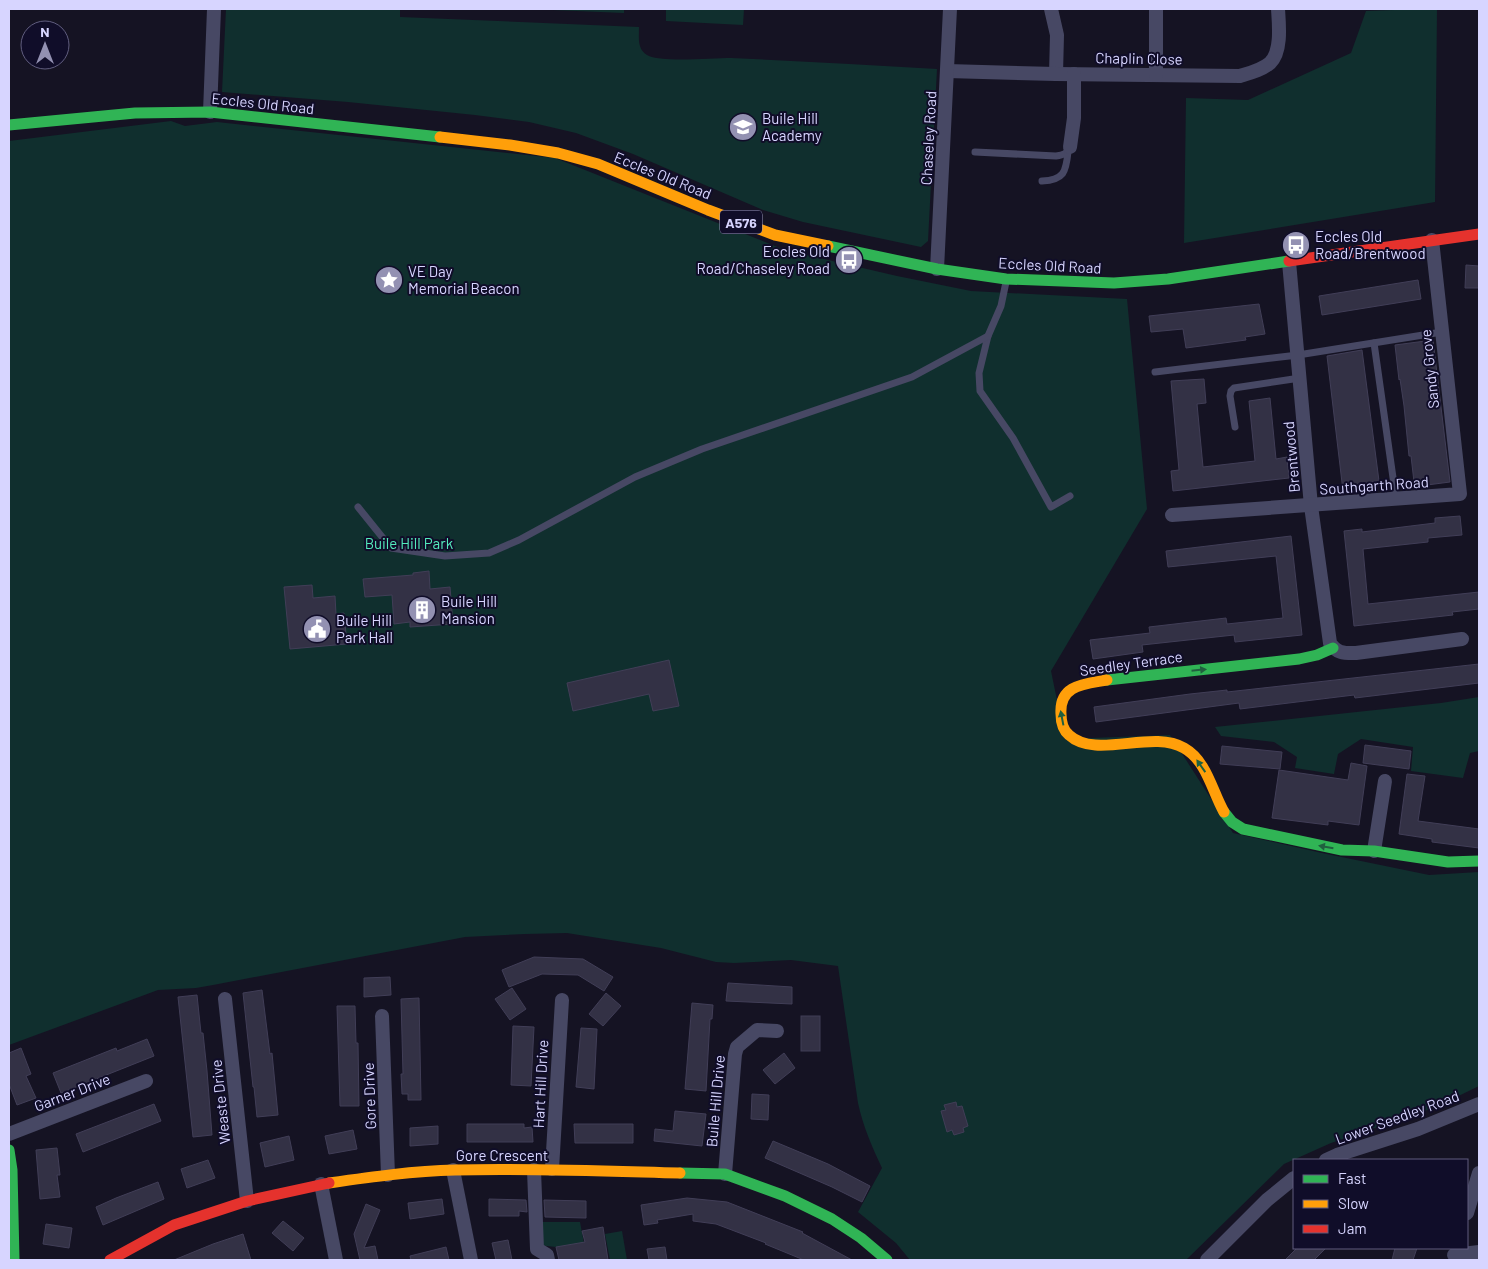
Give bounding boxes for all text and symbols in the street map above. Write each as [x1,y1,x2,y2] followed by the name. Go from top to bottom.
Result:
[20,20,70,70] north arrow
[40,23,50,40] text: N
[1095,48,1183,68] street label: Chaplin Close
[211,89,315,117] street label: Eccles Old Road
[917,90,939,186] street label: Chaseley Road
[762,109,822,144] place label: Buile Hill Academy
[728,112,758,142] school or university icon: Buile Hill Academy
[612,147,714,203] street label: Eccles Old Road
[720,210,762,233] road number: A576
[1315,227,1426,262] place label: Eccles Old Road/Brentwood
[1281,230,1311,260] bus stop icon: Eccles Old Road/Brentwood
[697,242,830,277] place label: Eccles Old Road/Chaseley Road
[834,245,864,275] bus stop icon: Eccles Old Road/Chaseley Road
[998,253,1102,277] street label: Eccles Old Road
[408,262,520,297] place label: VE Day Memorial Beacon
[374,265,404,295] place icon: VE Day Memorial Beacon
[1416,328,1442,410] street label: Sandy Grove
[1279,421,1303,493] street label: Brentwood
[1319,472,1429,498] street label: Southgarth Road
[365,534,454,552] park label: Buile Hill Park
[441,592,497,627] place label: Buile Hill Mansion
[407,595,437,625] building icon: Buile Hill Mansion
[336,611,393,646] place label: Buile Hill Park Hall
[302,614,332,644] public building icon: Buile Hill Park Hall
[1078,647,1184,679] street label: Seedley Terrace
[1191,665,1207,673] one-way arrow
[1057,709,1065,725] one-way arrow
[1196,759,1206,773] one-way arrow
[1318,843,1334,851] one-way arrow
[529,1039,551,1129] street label: Hart Hill Drive
[702,1054,728,1148] street label: Buile Hill Drive
[207,1059,233,1145] street label: Weaste Drive
[359,1062,379,1130] street label: Gore Drive
[31,1069,113,1115] street label: Garner Drive
[1333,1086,1461,1148] street label: Lower Seedley Road
[456,1146,548,1164] street label: Gore Crescent
[1293,1159,1468,1249] legend
[1338,1169,1366,1187] text: Fast
[1338,1194,1369,1212] text: Slow
[1338,1219,1367,1237] text: Jam

